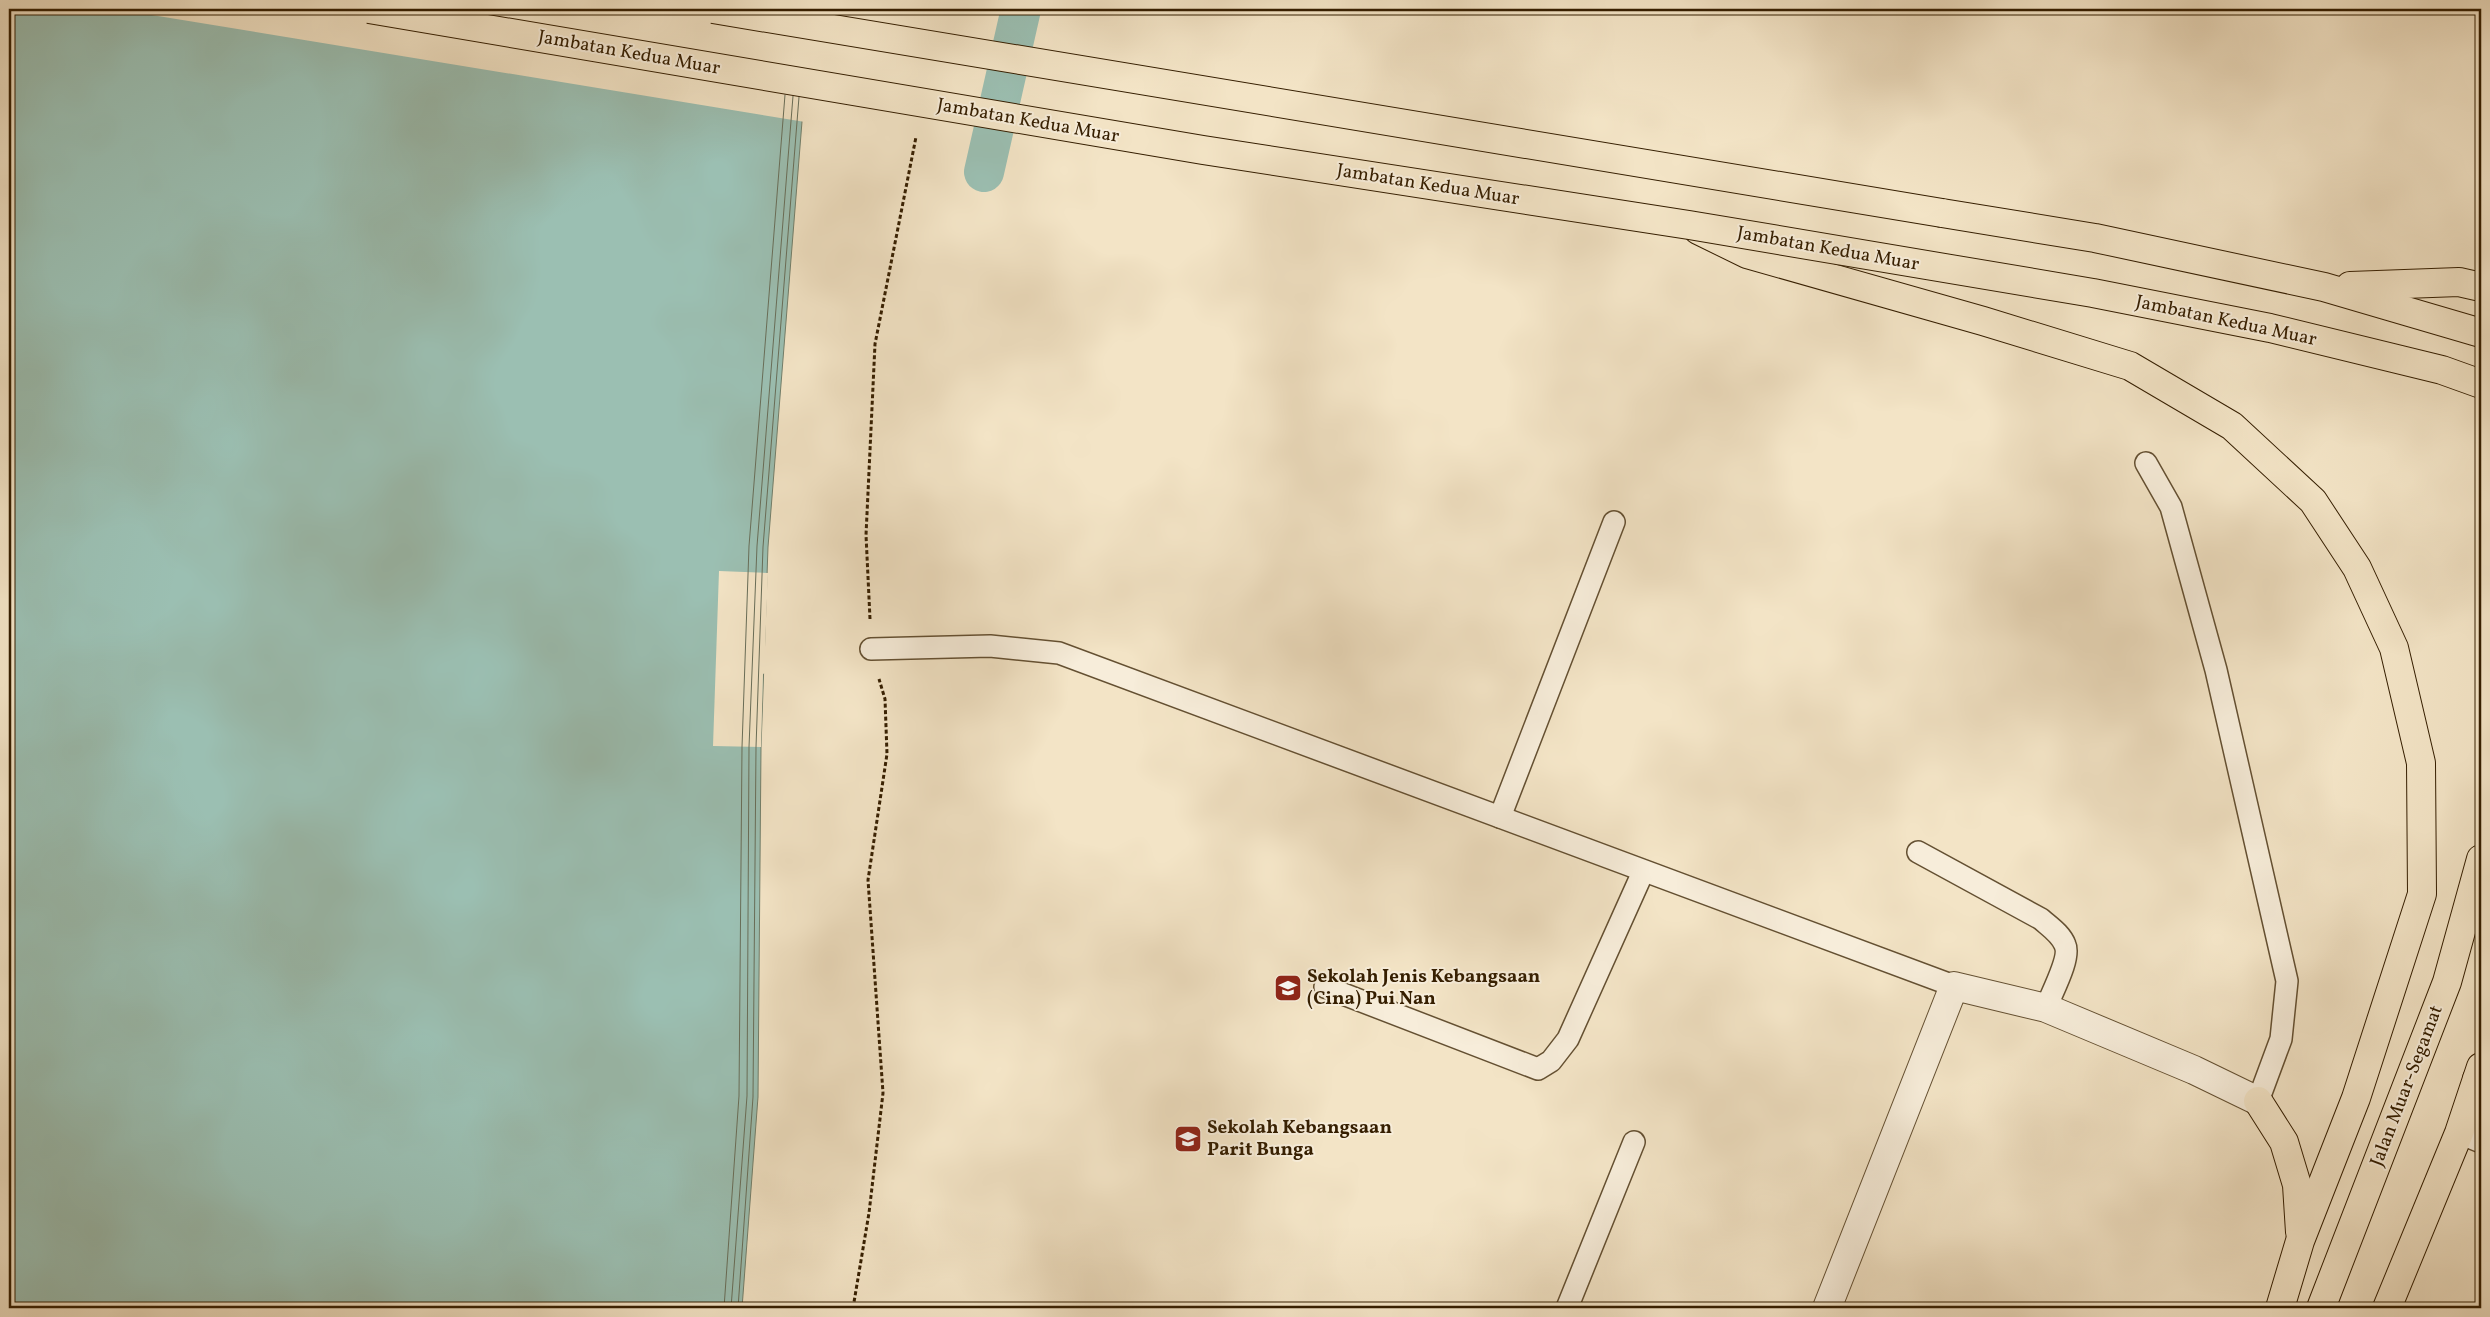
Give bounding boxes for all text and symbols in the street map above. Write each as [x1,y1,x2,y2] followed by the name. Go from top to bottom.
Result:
[536,24,722,82] street label: Jambatan Kedua Muar
[935,92,1121,150] street label: Jambatan Kedua Muar
[1335,158,1521,212] street label: Jambatan Kedua Muar
[1735,220,1921,278] street label: Jambatan Kedua Muar
[2133,289,2319,353] street label: Jambatan Kedua Muar
[1307,964,1540,1012] place label: Sekolah Jenis Kebangsaan (Cina) Pui Nan
[1273,973,1303,1003] school or university icon: Sekolah Jenis Kebangsaan (Cina) Pui Nan
[2364,1001,2450,1170] street label: Jalan Muar-Segamat
[1207,1115,1392,1163] place label: Sekolah Kebangsaan Parit Bunga
[1173,1124,1203,1154] school or university icon: Sekolah Kebangsaan Parit Bunga

